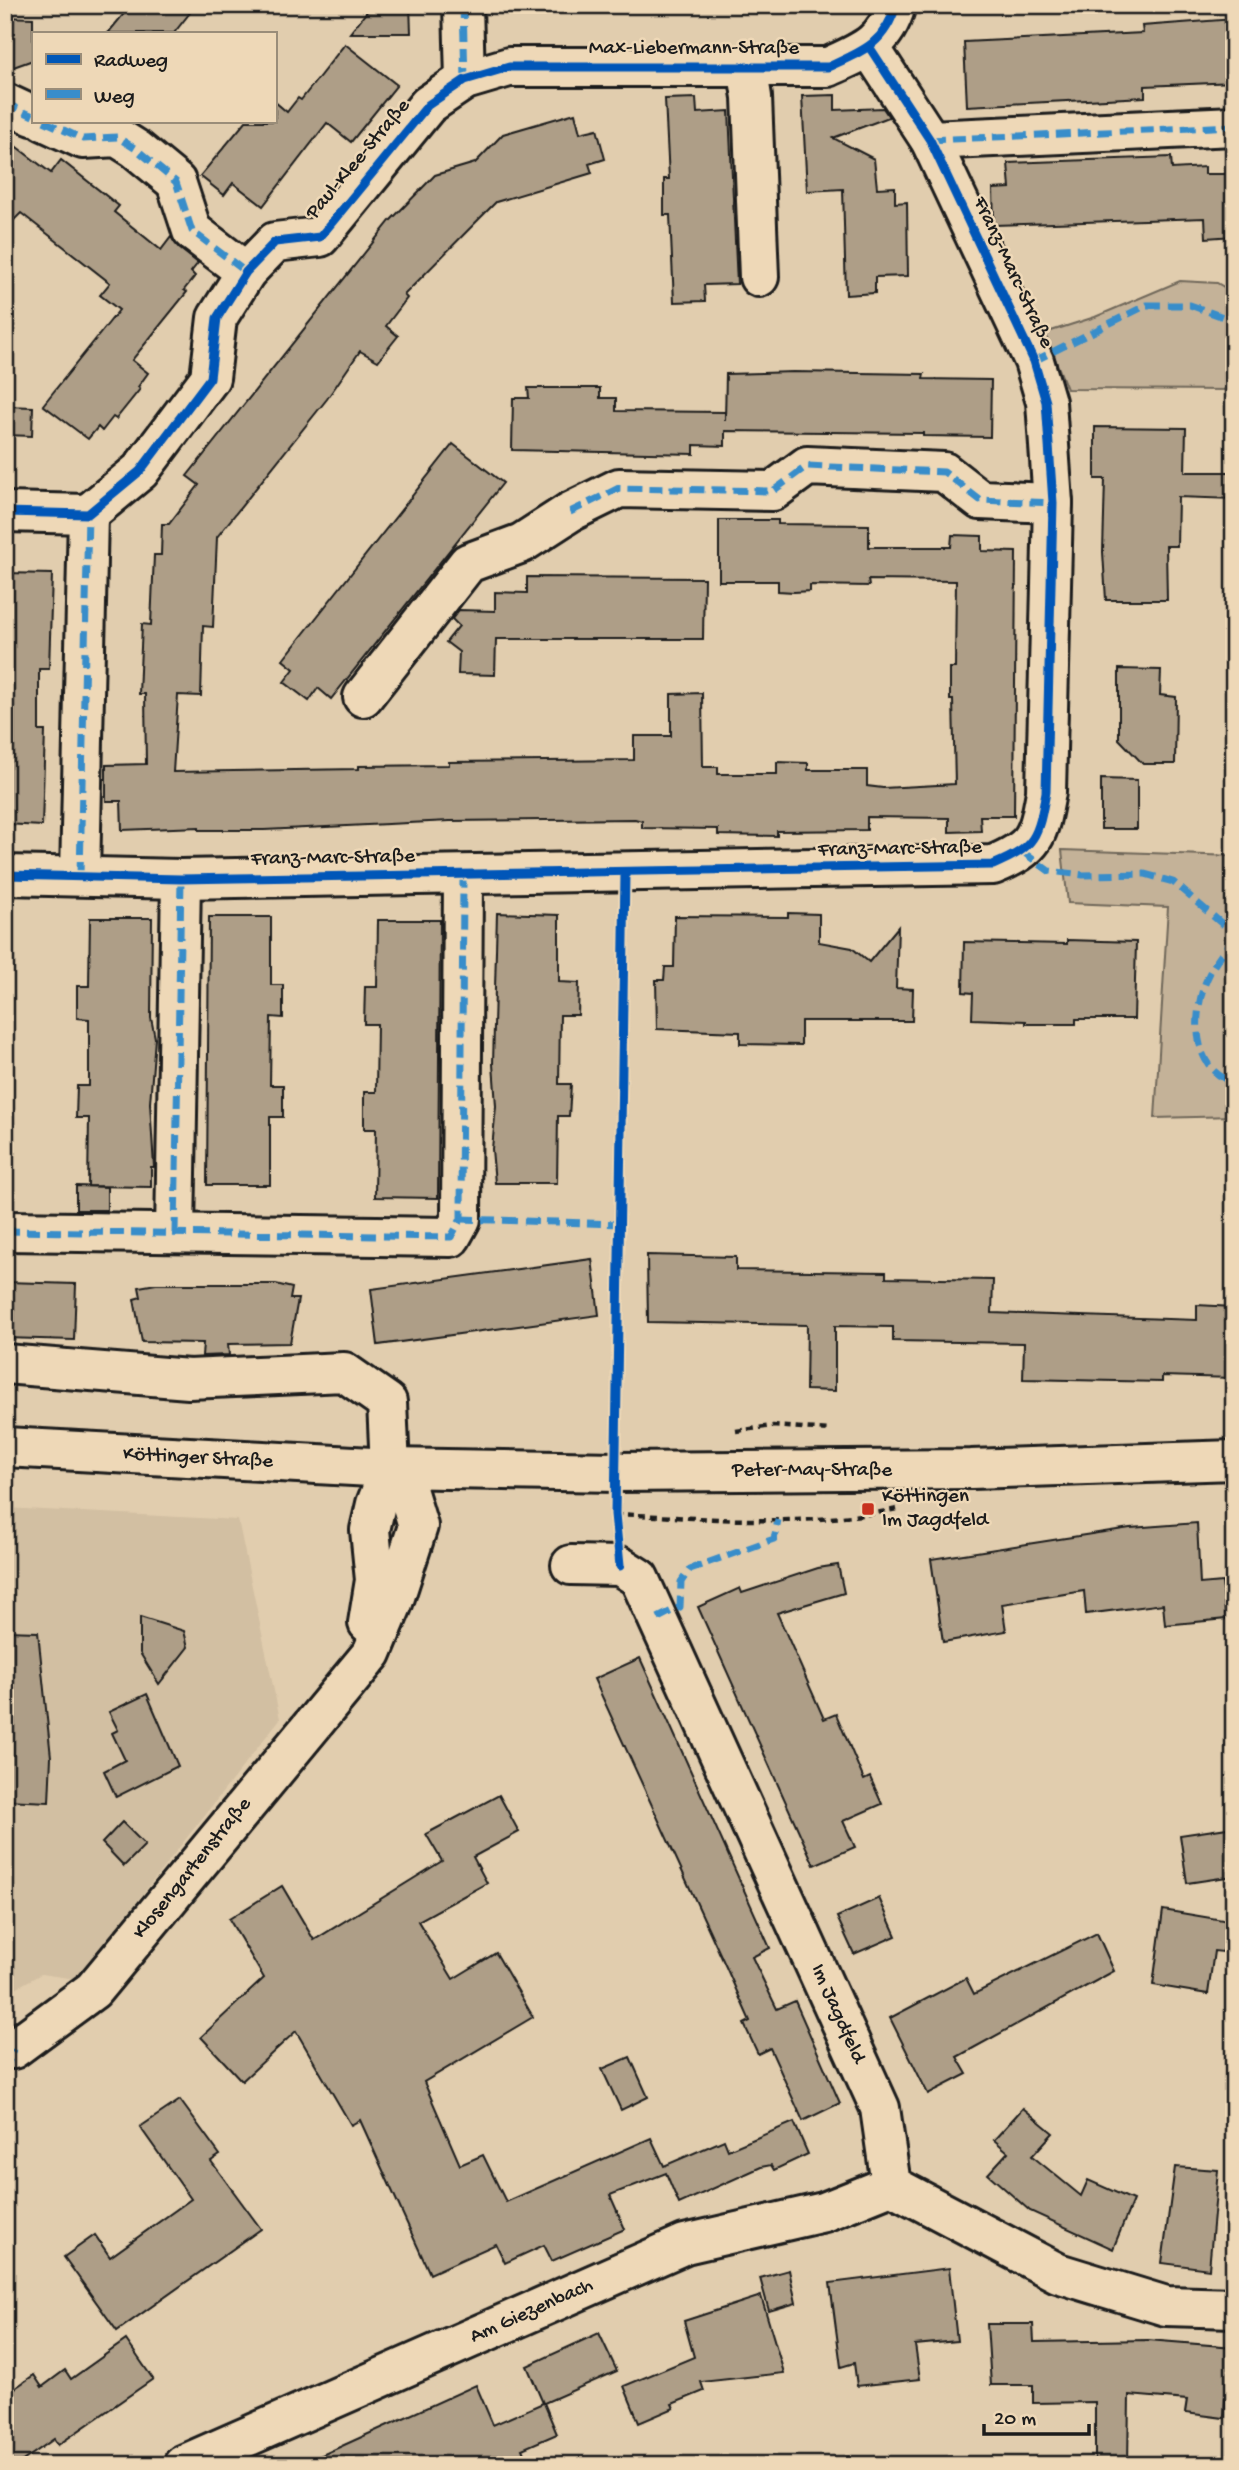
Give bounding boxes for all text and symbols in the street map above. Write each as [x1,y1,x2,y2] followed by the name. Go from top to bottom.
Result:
[32,32,276,122] legend
[589,37,800,62] street label: Max-Liebermann-Straße
[94,50,168,75] text: Radweg
[94,86,135,111] text: Weg
[301,94,417,226] street label: Paul-Klee-Straße
[966,192,1058,354] street label: Franz-Marc-Straße
[817,836,983,864] street label: Franz-Marc-Straße
[250,845,416,873] street label: Franz-Marc-Straße
[122,1443,275,1475] street label: Köttinger Straße
[731,1459,893,1484] street label: Peter-May-Straße
[882,1485,990,1534] place label: Köttingen Im Jagdfeld
[860,1501,876,1517] marker: Köttingen Im Jagdfeld
[128,1792,259,1945] street label: Klosengartenstraße
[804,1960,871,2069] street label: Im Jagdfeld
[467,2274,597,2350] street label: Am Giezenbach
[984,2393,1088,2437] scale bar
[994,2408,1036,2433] text: 20 m

